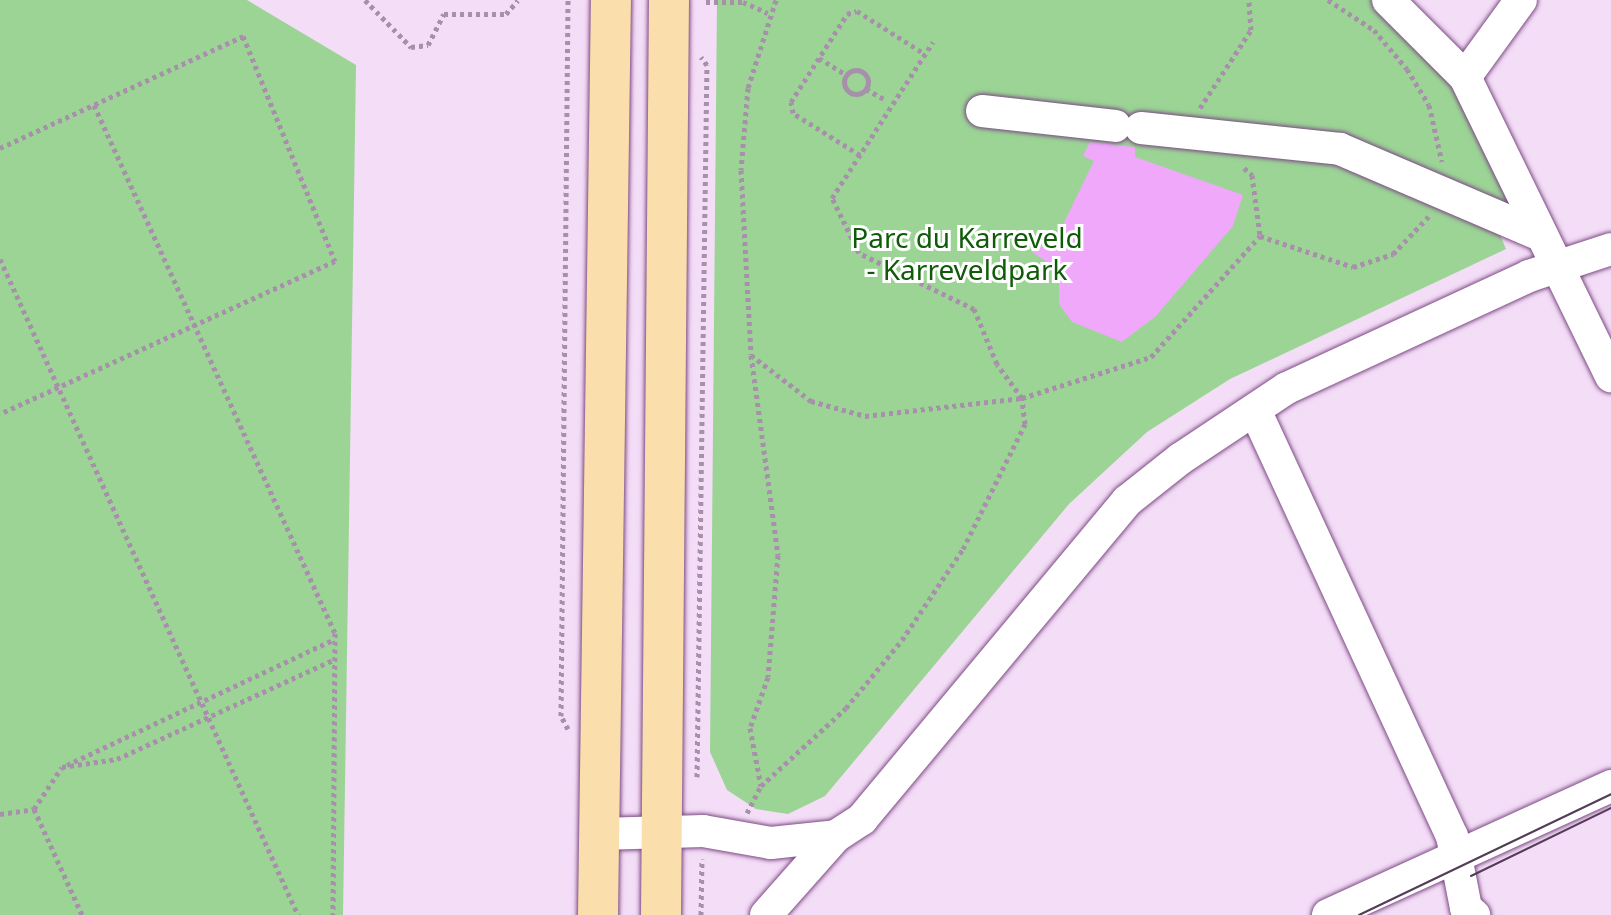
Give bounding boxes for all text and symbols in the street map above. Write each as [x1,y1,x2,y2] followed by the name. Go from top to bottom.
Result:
[851,220,1083,286] park label: Parc du Karreveld - Karreveldpark

